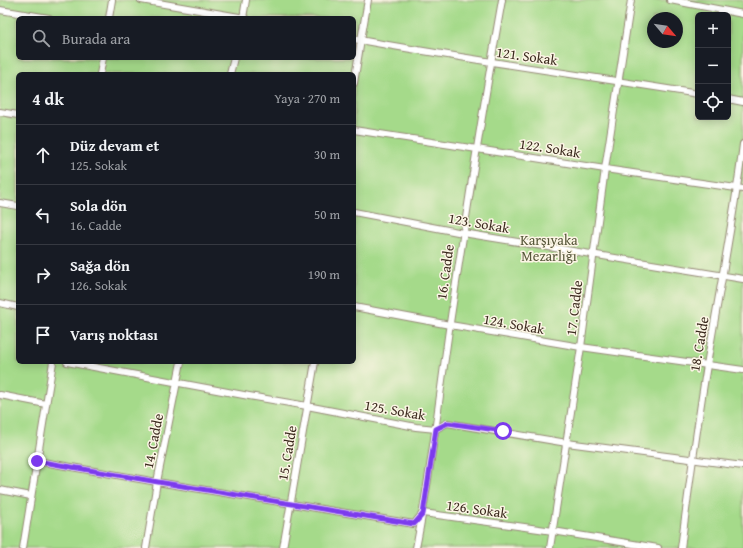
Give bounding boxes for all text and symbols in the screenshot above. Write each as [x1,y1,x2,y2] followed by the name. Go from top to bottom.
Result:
[647,12,683,48] north arrow
[695,12,731,120] map controls
[695,12,731,48] button: +
[16,16,356,60] search box
[30,27,52,49] icon: search
[62,28,130,49] text: Burada ara
[495,42,560,70] street label: 121. Sokak
[695,48,731,84] button: −
[695,84,731,120] button: locate
[32,86,64,111] text: 4 dk
[274,89,340,108] text: Yaya · 270 m
[518,133,583,163] street label: 122. Sokak
[70,135,159,156] text: Düz devam et
[32,144,54,166] icon: ahead
[314,145,340,164] text: 30 m
[70,156,127,175] text: 125. Sokak
[70,195,127,216] text: Sola dön
[32,204,54,226] icon: left
[314,205,340,224] text: 50 m
[447,208,512,238] street label: 123. Sokak
[70,216,122,235] text: 16. Cadde
[520,230,578,266] park label: Karşıyaka Mezarlığı
[431,243,459,301] street label: 16. Cadde
[70,255,130,276] text: Sağa dön
[32,264,54,286] icon: right
[308,265,340,284] text: 190 m
[70,276,127,295] text: 126. Sokak
[561,279,587,337] street label: 17. Cadde
[482,309,547,339] street label: 124. Sokak
[684,314,714,373] street label: 18. Cadde
[32,324,54,346] icon: arrive
[70,324,158,345] text: Varış noktası
[363,395,428,425] street label: 125. Sokak
[138,411,168,470] street label: 14. Cadde
[494,422,512,440] route start
[272,423,302,482] street label: 15. Cadde
[28,452,46,470] route end
[445,495,510,523] street label: 126. Sokak

